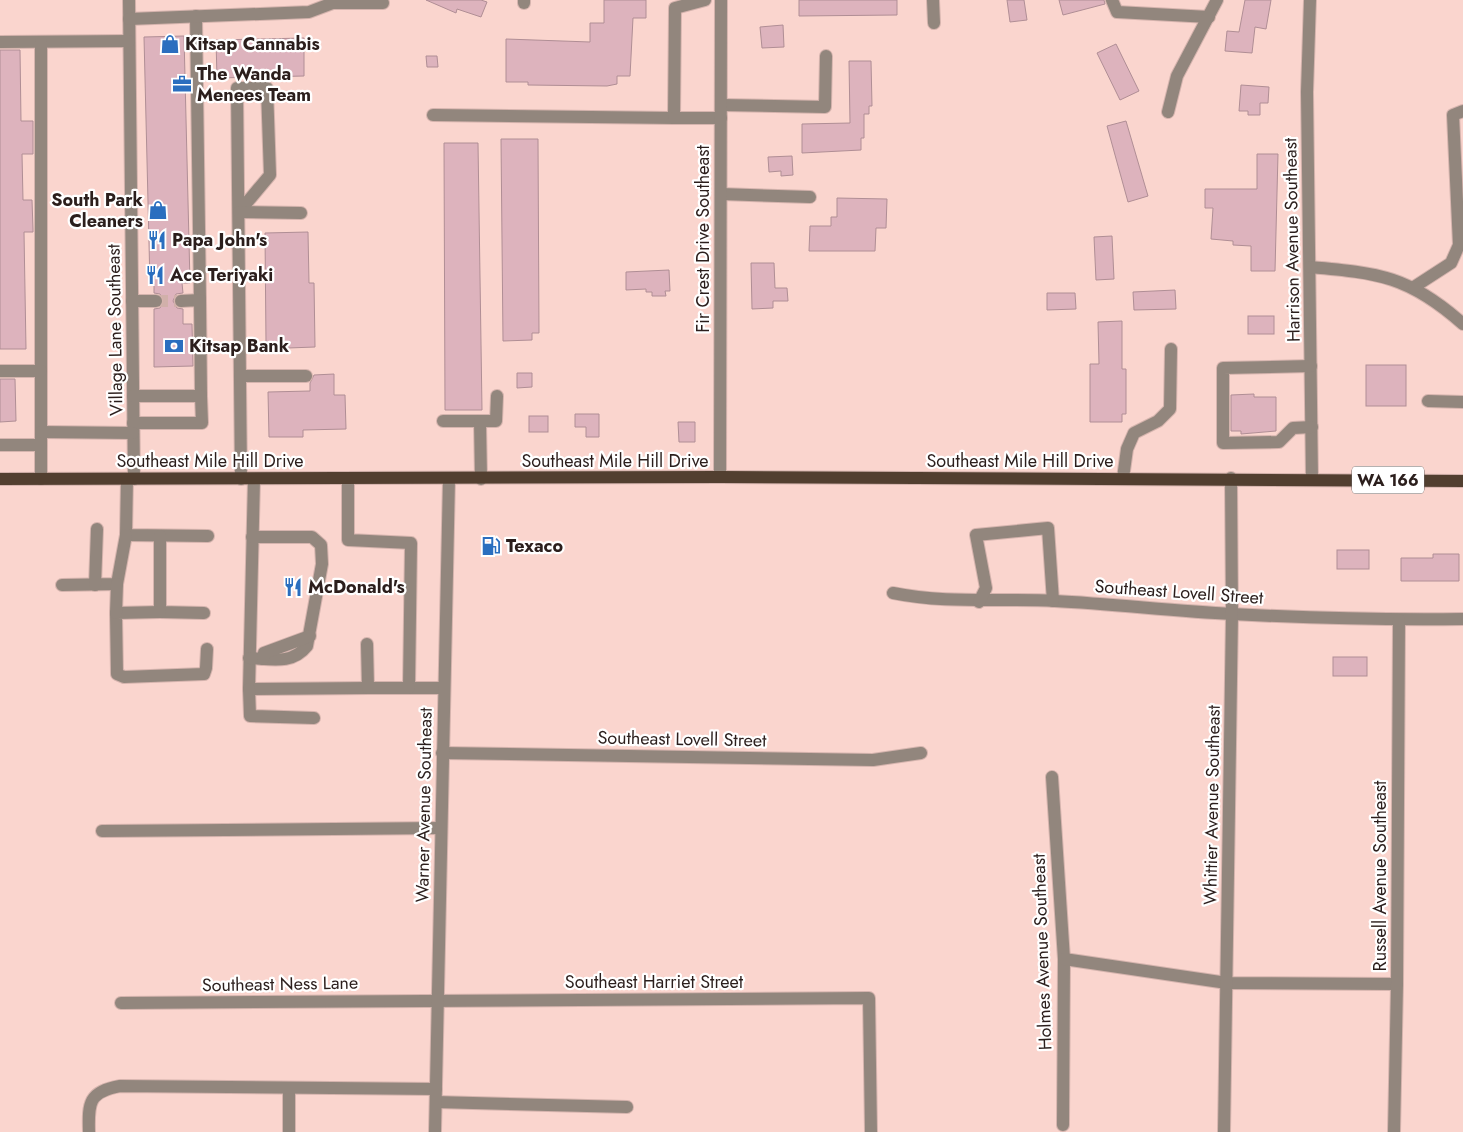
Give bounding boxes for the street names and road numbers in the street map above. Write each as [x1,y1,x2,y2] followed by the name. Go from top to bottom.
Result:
[1277,137,1307,342] street label: Harrison Avenue Southeast
[690,145,716,333] street label: Fir Crest Drive Southeast
[100,243,129,416] street label: Village Lane Southeast
[116,448,304,474] street label: Southeast Mile Hill Drive
[521,448,709,474] street label: Southeast Mile Hill Drive
[926,448,1114,474] street label: Southeast Mile Hill Drive
[1352,466,1424,494] road number: WA 166
[1094,573,1265,611] street label: Southeast Lovell Street
[1197,704,1227,905] street label: Whittier Avenue Southeast
[409,707,439,903] street label: Warner Avenue Southeast
[597,725,767,753] street label: Southeast Lovell Street
[1367,780,1393,971] street label: Russell Avenue Southeast
[1026,853,1058,1051] street label: Holmes Avenue Southeast
[565,969,744,995] street label: Southeast Harriet Street
[202,970,358,998] street label: Southeast Ness Lane

